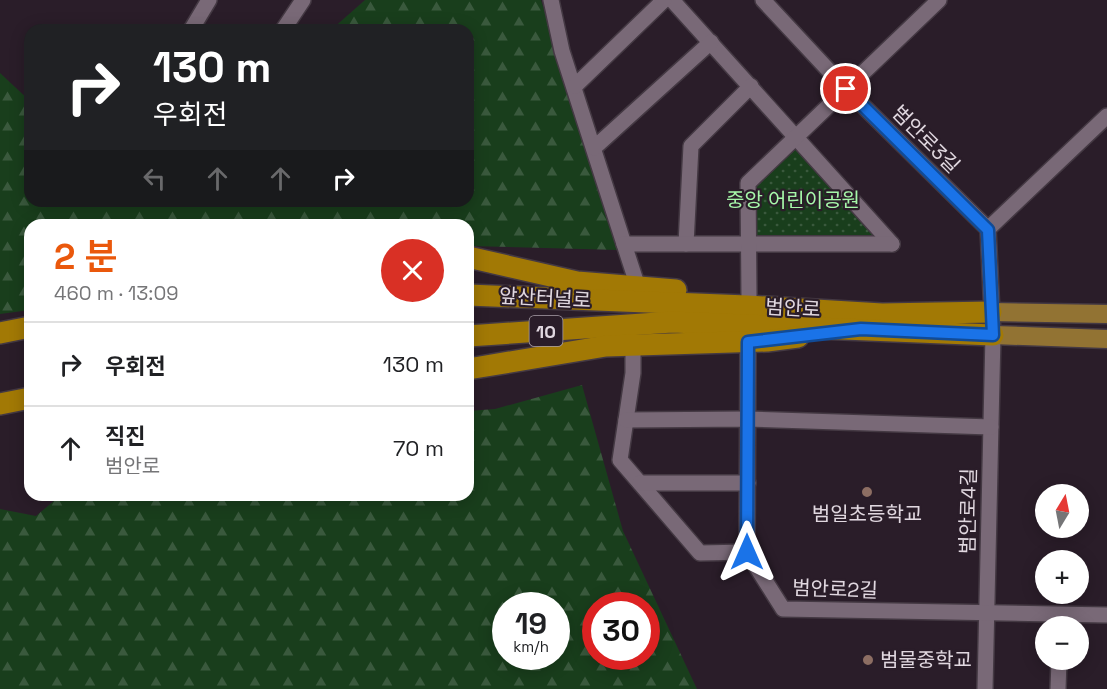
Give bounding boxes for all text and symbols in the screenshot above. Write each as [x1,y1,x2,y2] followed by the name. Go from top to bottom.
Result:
[153,41,271,94] text: 130 m
[54,48,132,126] icon: right
[820,63,871,114] pin
[829,72,862,105] icon: arrive
[153,97,228,132] text: 우회전
[887,100,965,178] street label: 범안로3길
[138,162,171,195] icon: left
[201,162,234,195] icon: ahead
[264,162,297,195] icon: ahead
[327,162,360,195] icon: right
[726,187,860,213] park label: 중앙 어린이공원
[54,234,118,280] text: 2 분
[381,239,444,302] button: close
[54,280,178,306] text: 460 m · 13:09
[498,283,592,313] street label: 앞산터널로
[765,294,821,322] street label: 범안로
[530,316,562,346] road number: 10
[54,348,87,381] icon: right
[383,350,444,378] text: 130 m
[105,352,166,380] text: 우회전
[105,422,145,450] text: 직진
[54,432,87,465] icon: ahead
[393,434,444,462] text: 70 m
[105,453,160,479] text: 범안로
[954,468,982,554] street label: 범안로4길
[1035,484,1089,538] north arrow
[1035,484,1089,670] map controls
[860,485,874,499] marker: 범일초등학교
[812,501,922,527] place label: 범일초등학교
[715,520,779,584] position arrow
[1035,550,1089,604] button: +
[792,575,878,603] street label: 범안로2길
[582,592,660,670] speed limit sign: 30
[515,604,547,643] text: 19
[1035,616,1089,670] button: −
[513,637,549,656] text: km/h
[880,647,972,673] place label: 범물중학교
[861,653,875,667] marker: 범물중학교

